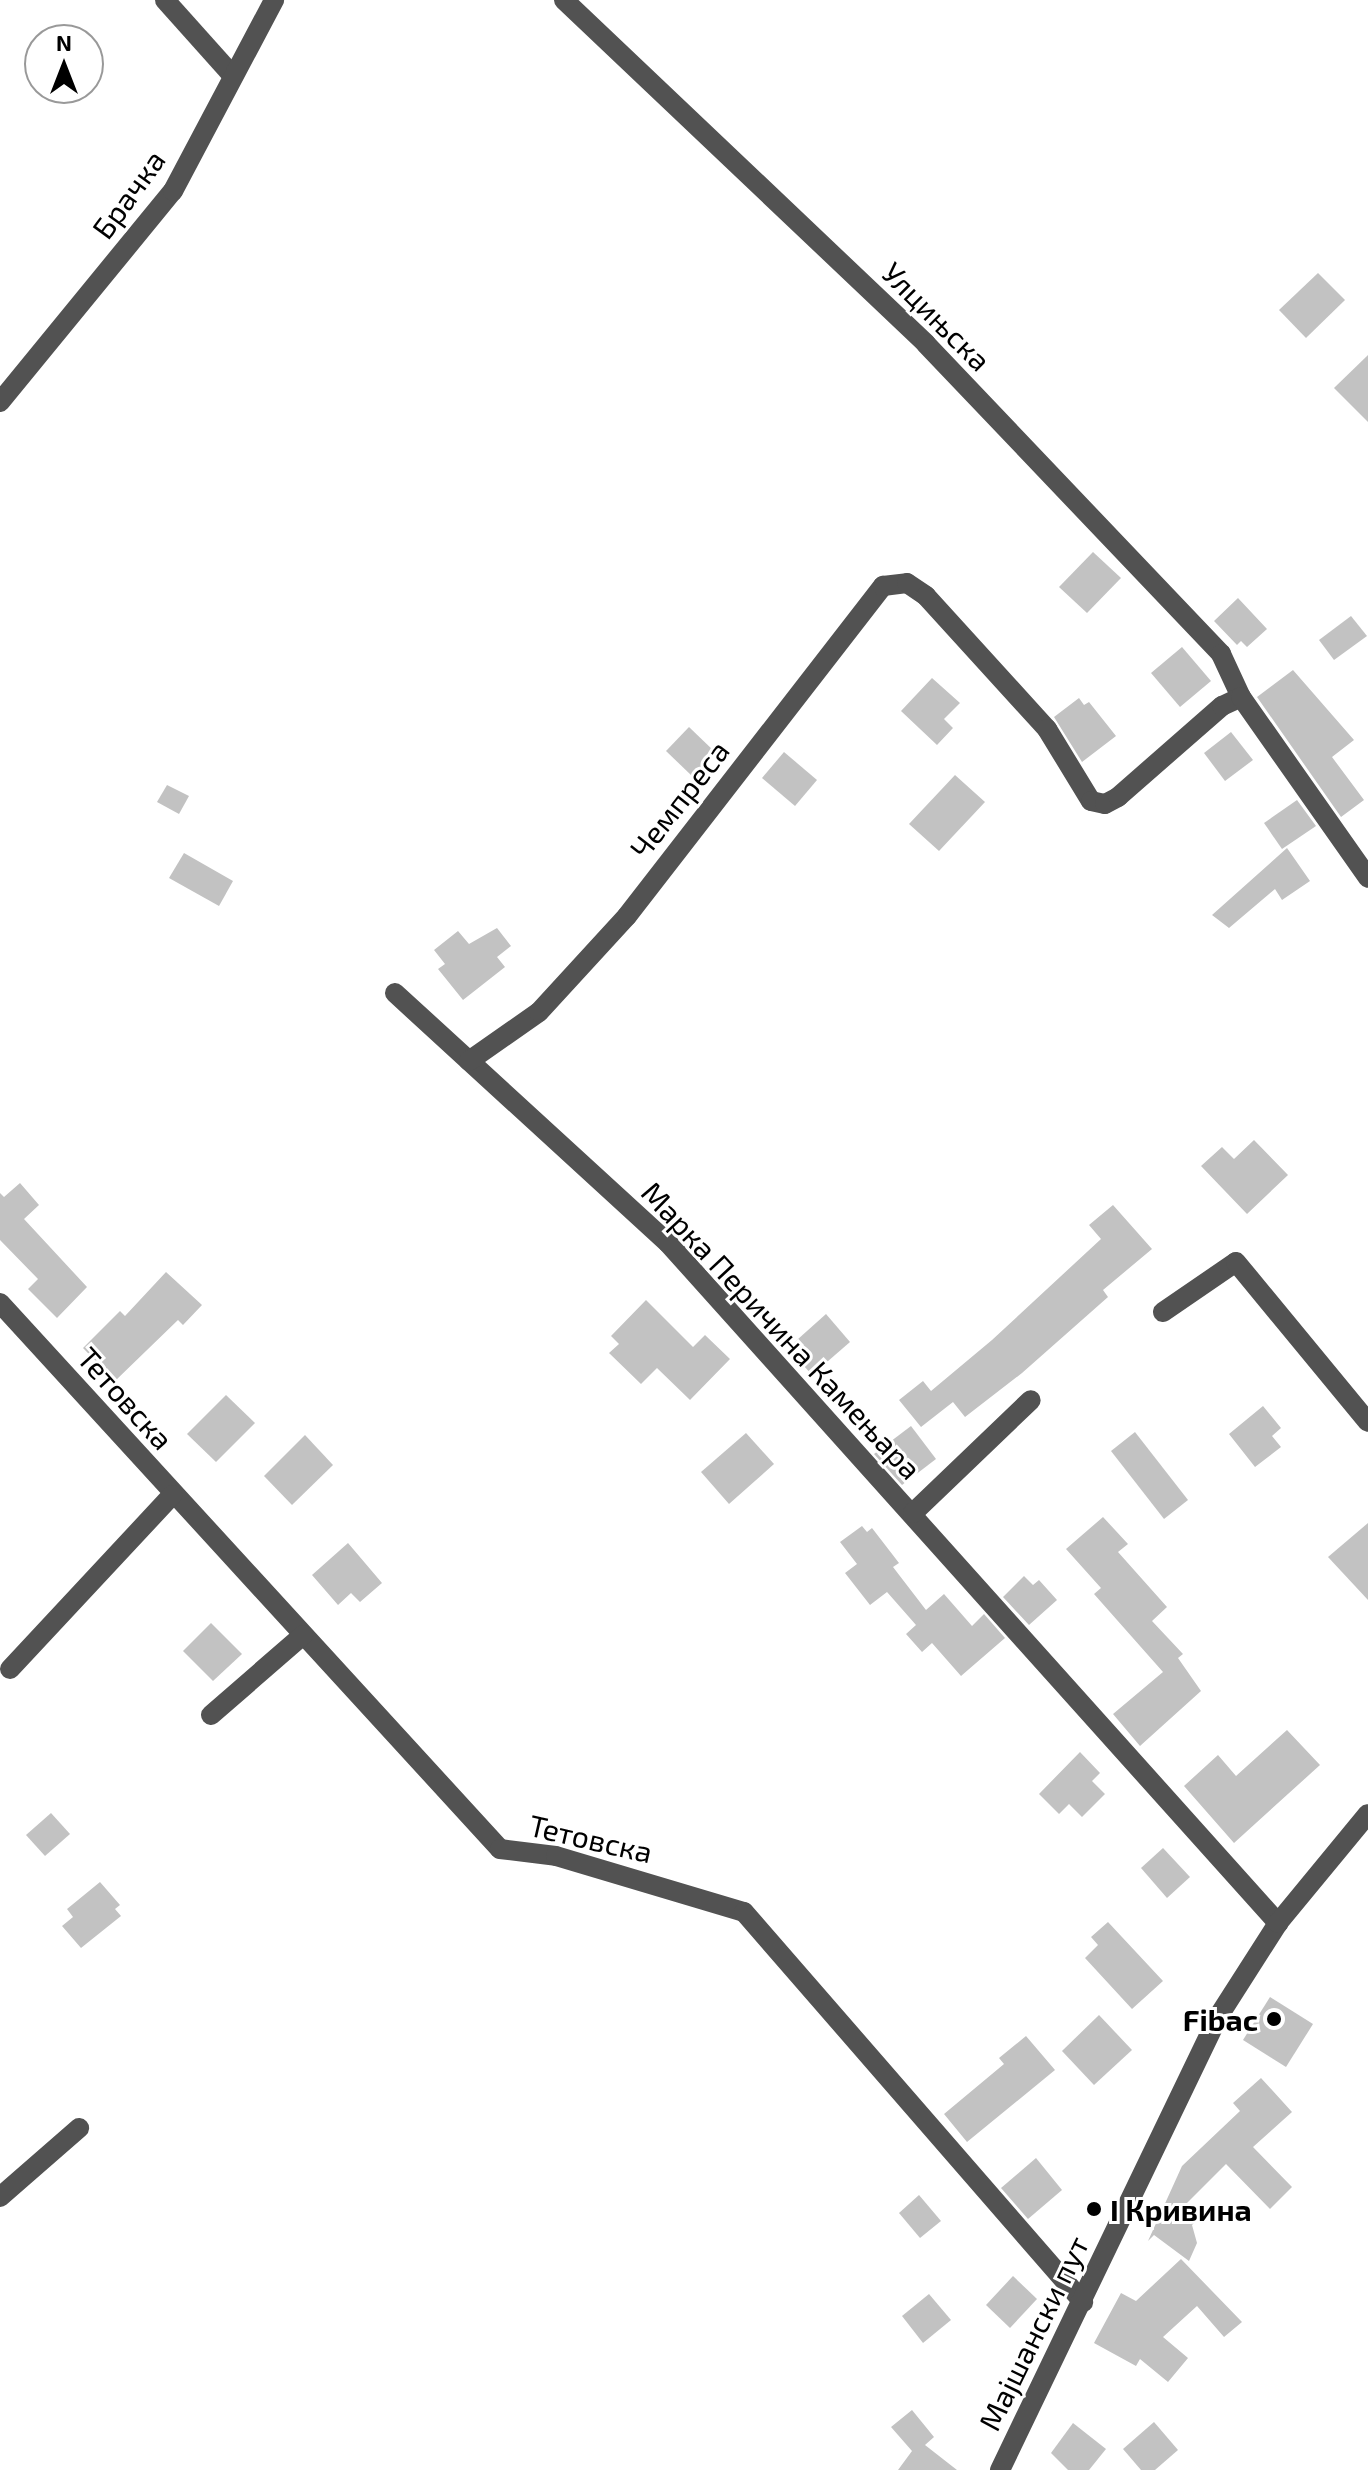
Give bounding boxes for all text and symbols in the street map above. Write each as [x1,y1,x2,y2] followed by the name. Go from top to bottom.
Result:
[24,24,104,104] north arrow
[56,29,72,55] text: N
[84,143,172,245] street label: Брачка
[875,254,999,378] street label: Улцињска
[622,733,736,865] street label: Чемпреса
[635,1174,929,1486] street label: Марка Перичина Камењара
[71,1339,181,1457] street label: Тетовска
[526,1806,656,1870] street label: Тетовска
[1183,2001,1258,2037] place label: Fibac
[1265,2010,1283,2028] marker: Fibac
[1110,2191,1252,2227] place label: I Кривина
[1085,2200,1103,2218] marker: I Кривина
[970,2230,1096,2436] street label: Мајшански пут

